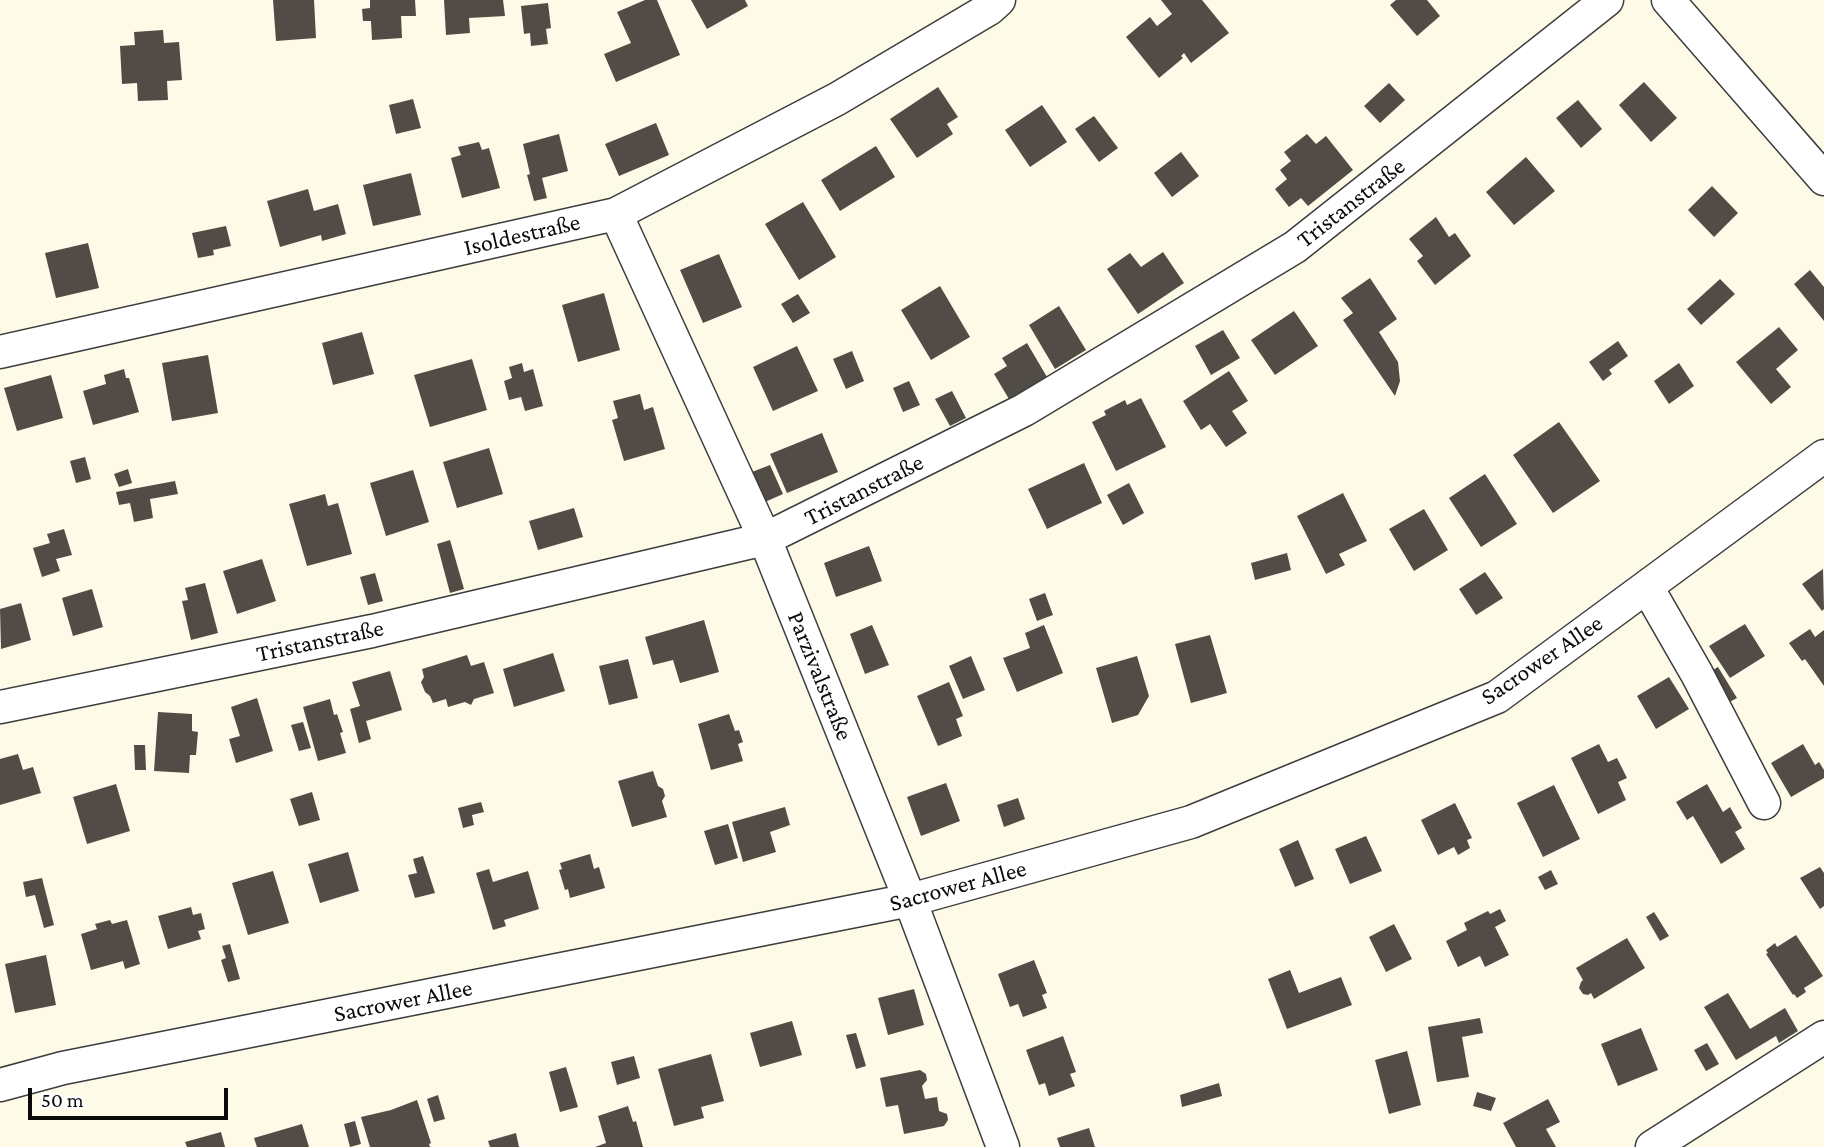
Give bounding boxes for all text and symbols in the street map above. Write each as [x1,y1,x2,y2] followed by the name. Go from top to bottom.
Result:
[1291,152,1411,254] street label: Tristanstraße
[461,208,583,262] street label: Isoldestraße
[800,448,928,532] street label: Tristanstraße
[781,607,859,745] street label: Parzivalstraße
[1476,609,1608,711] street label: Sacrower Allee
[254,613,386,669] street label: Tristanstraße
[886,854,1030,918] street label: Sacrower Allee
[331,973,475,1029] street label: Sacrower Allee
[32,1074,231,1118] scale bar
[41,1088,84,1112] text: 50 m

